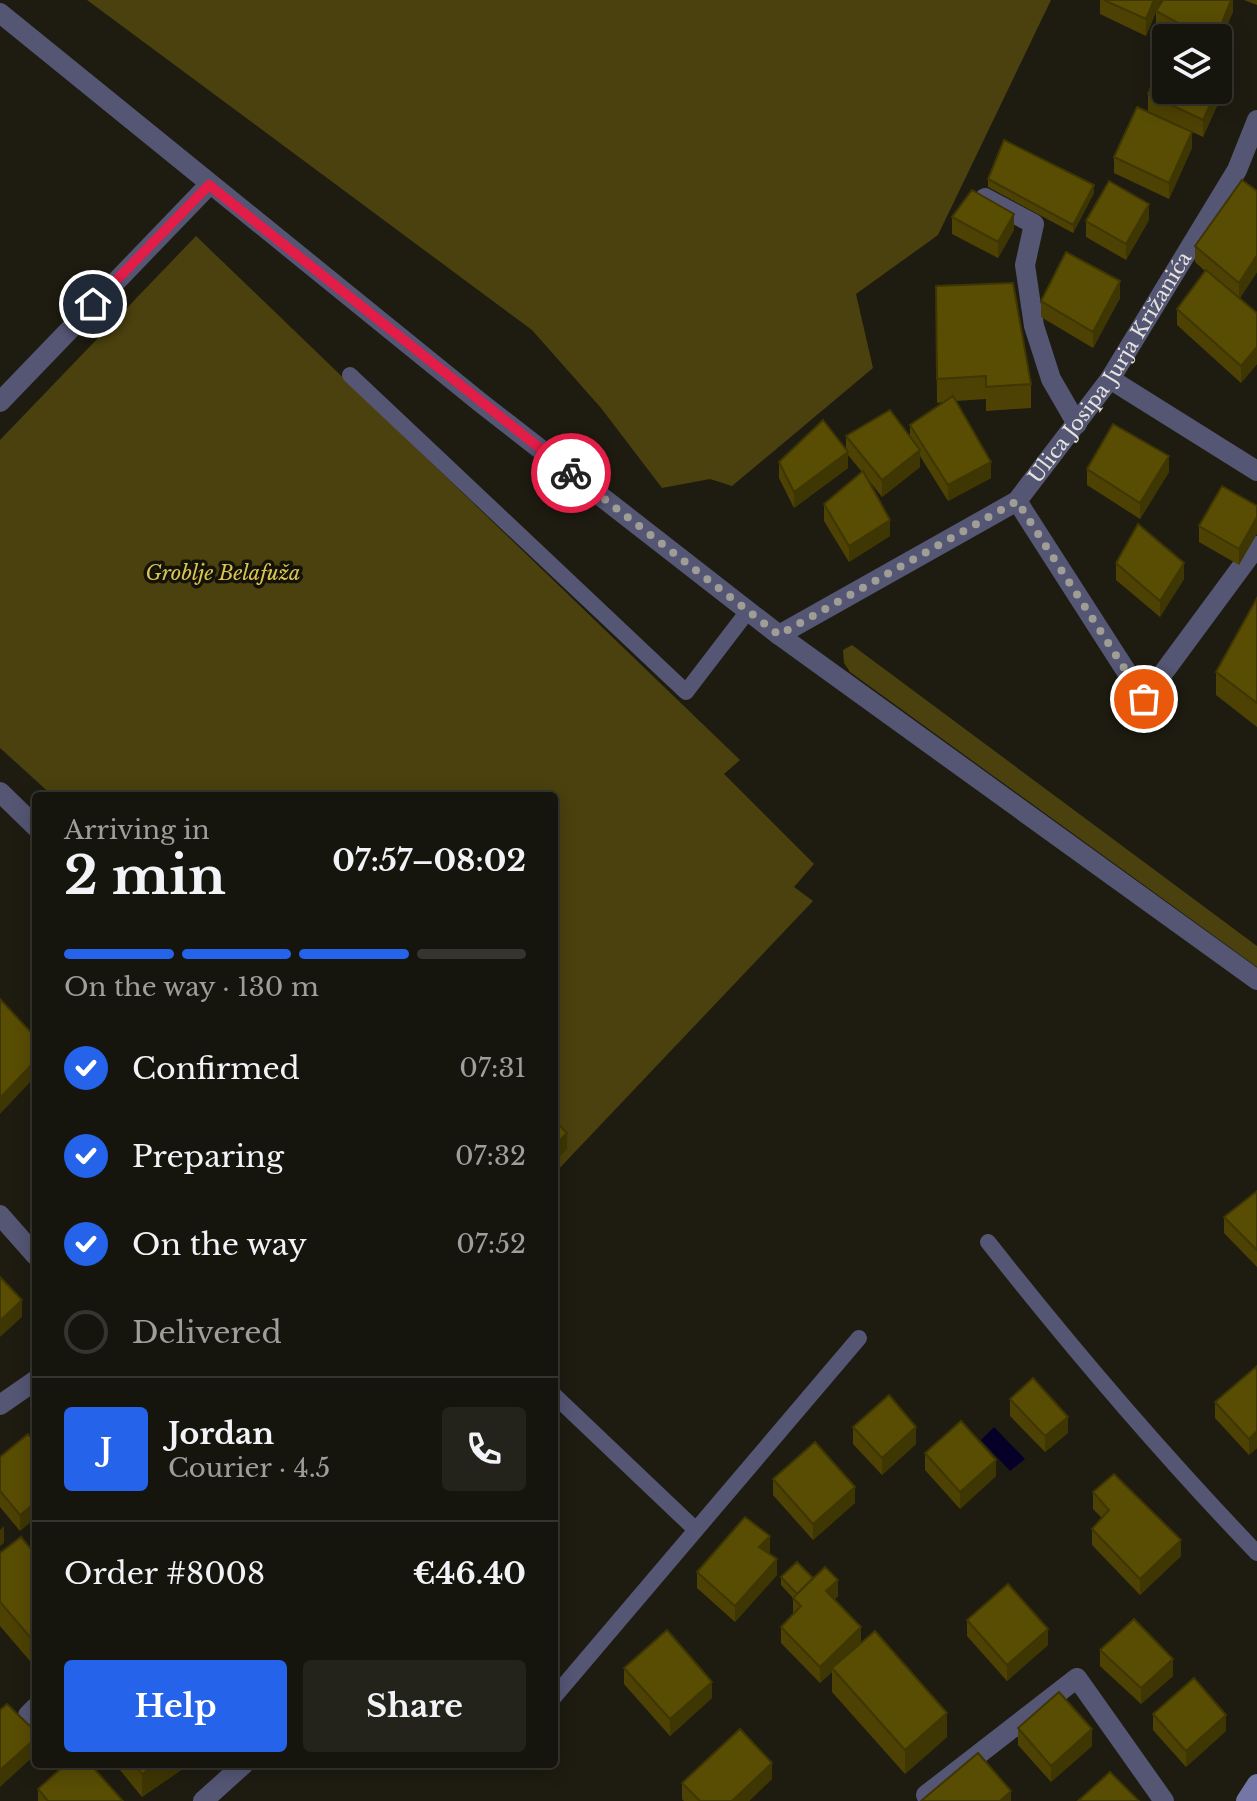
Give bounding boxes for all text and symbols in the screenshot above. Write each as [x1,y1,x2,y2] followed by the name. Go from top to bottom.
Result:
[1152,24,1232,104] map controls
[1152,24,1232,104] button: layers
[1023,247,1197,488] street label: Ulica Josipa Jurja Križanića
[59,270,127,338] pin
[71,282,115,326] icon: home
[531,433,611,513] courier
[549,451,593,495] icon: bike
[146,561,300,585] park label: Groblje Belafuža
[1110,665,1178,733] pin
[1122,677,1166,721] icon: bag
[64,814,210,846] text: Arriving in
[332,842,526,879] text: 07:57–08:02
[64,844,226,908] text: 2 min
[64,971,319,1003] text: On the way · 130 m
[64,1046,108,1090] icon: check
[132,1050,300,1087] text: Confirmed
[459,1052,526,1084] text: 07:31
[64,1134,108,1178] icon: check
[132,1138,284,1175] text: Preparing
[455,1140,526,1172] text: 07:32
[64,1222,108,1266] icon: check
[132,1226,307,1263] text: On the way
[456,1228,526,1260] text: 07:52
[132,1314,282,1351] text: Delivered
[442,1407,526,1491] button: phone
[168,1415,274,1452] text: Jordan
[100,1431,112,1468] text: J
[168,1452,330,1484] text: Courier · 4.5
[64,1555,265,1592] text: Order #8008
[413,1555,526,1592] text: €46.40
[64,1660,287,1752] button: Help
[303,1660,526,1752] button: Share

